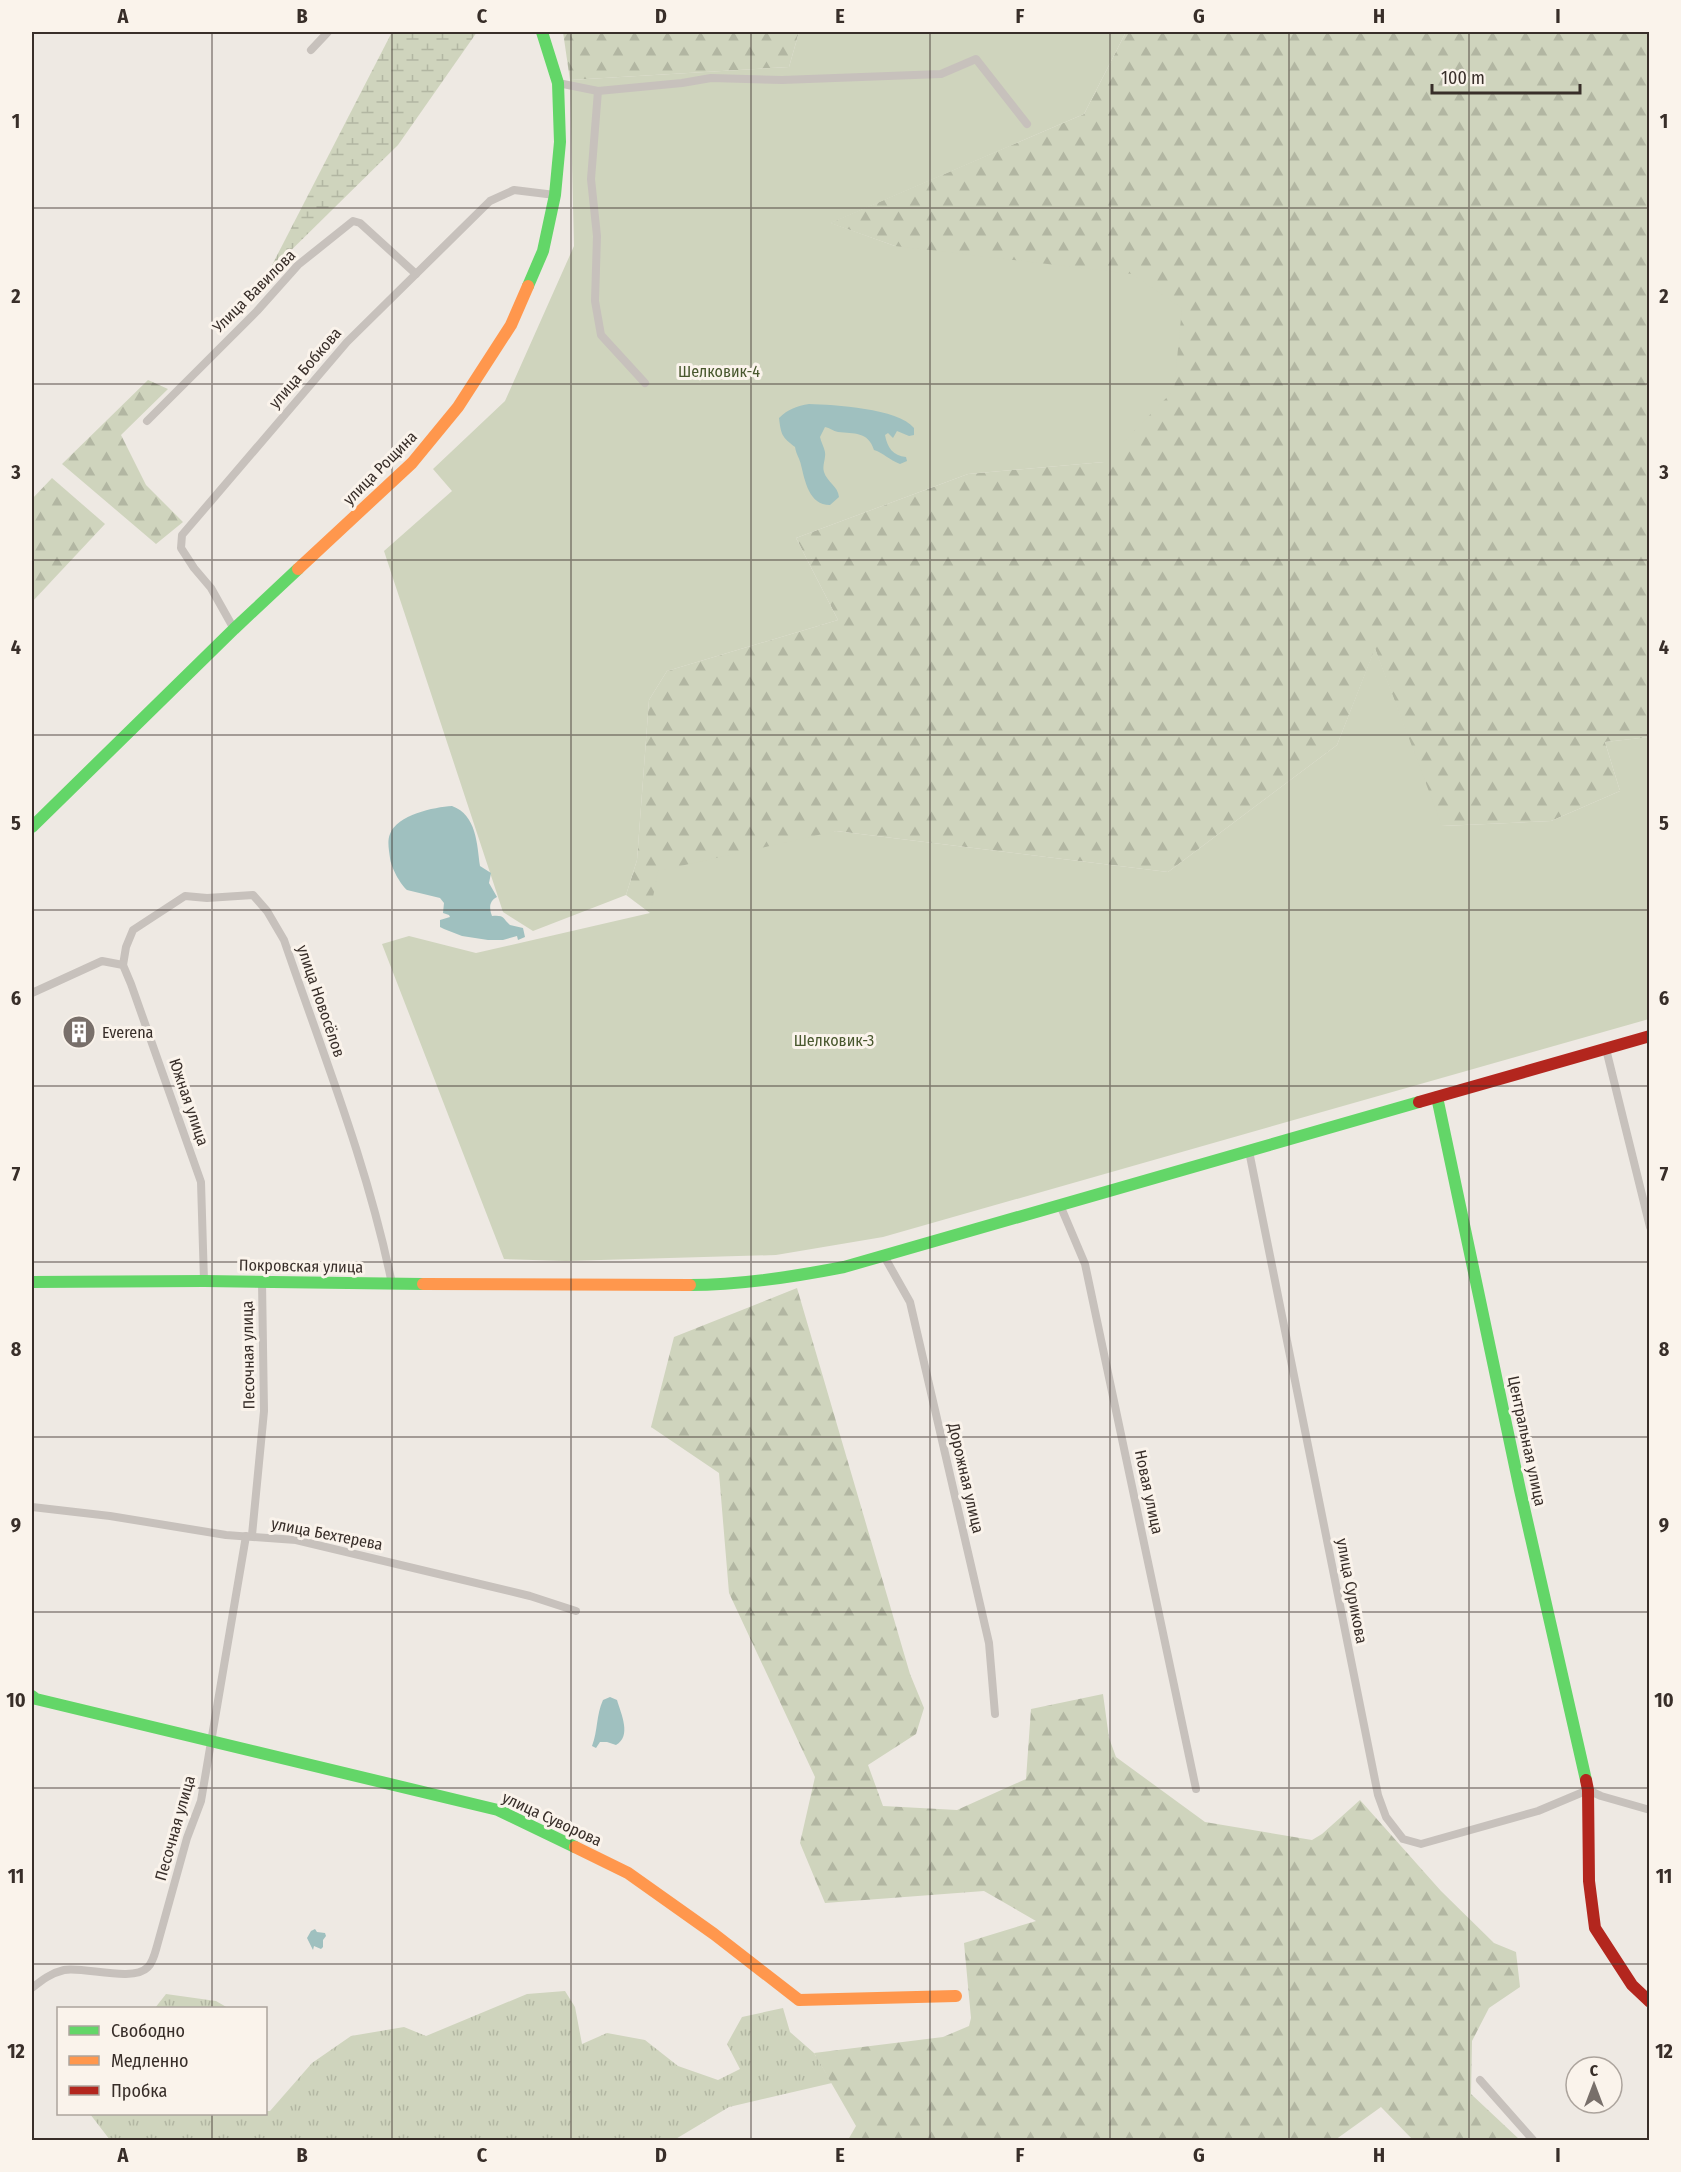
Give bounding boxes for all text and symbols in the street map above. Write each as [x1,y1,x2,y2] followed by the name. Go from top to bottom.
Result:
[117,4,130,28] text: A
[296,4,308,28] text: B
[477,4,488,28] text: C
[655,4,667,28] text: D
[835,4,845,28] text: E
[1016,4,1025,28] text: F
[1193,4,1205,28] text: G
[1373,4,1385,28] text: H
[1555,4,1561,28] text: I
[1432,57,1580,95] scale bar
[1441,67,1485,89] text: 100 m
[12,109,20,133] text: 1
[1660,109,1668,133] text: 1
[208,245,300,337] street label: Улица Вавилова
[10,284,21,308] text: 2
[1658,284,1669,308] text: 2
[265,324,345,412] street label: улица Бобкова
[678,362,760,381] park label: Шелковик-4
[339,427,421,509] street label: улица Рощина
[10,460,21,484] text: 3
[1658,460,1669,484] text: 3
[11,635,21,659] text: 4
[1659,635,1669,659] text: 4
[11,811,21,835] text: 5
[1659,811,1669,835] text: 5
[293,942,349,1060] street label: улица Новосёлов
[11,986,21,1010] text: 6
[1659,986,1669,1010] text: 6
[61,1014,97,1050] building icon: Everena
[102,1023,154,1042] place label: Everena
[794,1031,874,1050] park label: Шелковик-3
[165,1056,213,1148] street label: Южная улица
[12,1162,21,1186] text: 7
[1660,1162,1669,1186] text: 7
[239,1255,363,1277] street label: Покровская улица
[238,1300,258,1409] street label: Песочная улица
[11,1337,22,1361] text: 8
[1659,1337,1670,1361] text: 8
[1504,1374,1550,1508] street label: Центральная улица
[944,1420,988,1535] street label: Дорожная улица
[1131,1448,1167,1536] street label: Новая улица
[11,1513,21,1537] text: 9
[1659,1513,1669,1537] text: 9
[270,1514,385,1554] street label: улица Бехтерева
[1332,1537,1372,1645] street label: улица Сурикова
[6,1688,26,1712] text: 10
[1654,1688,1674,1712] text: 10
[151,1773,199,1883] street label: Песочная улица
[499,1788,605,1850] street label: улица Суворова
[8,1864,24,1888] text: 11
[1656,1864,1672,1888] text: 11
[57,2007,267,2115] legend
[111,2020,185,2042] text: Свободно
[7,2039,25,2063] text: 12
[1655,2039,1673,2063] text: 12
[111,2050,189,2072] text: Медленно
[1564,2055,1624,2115] north arrow
[1590,2061,1599,2080] text: С
[111,2080,167,2102] text: Пробка
[117,2143,130,2167] text: A
[296,2143,308,2167] text: B
[477,2143,488,2167] text: C
[655,2143,667,2167] text: D
[835,2143,845,2167] text: E
[1016,2143,1025,2167] text: F
[1193,2143,1205,2167] text: G
[1373,2143,1385,2167] text: H
[1555,2143,1561,2167] text: I

